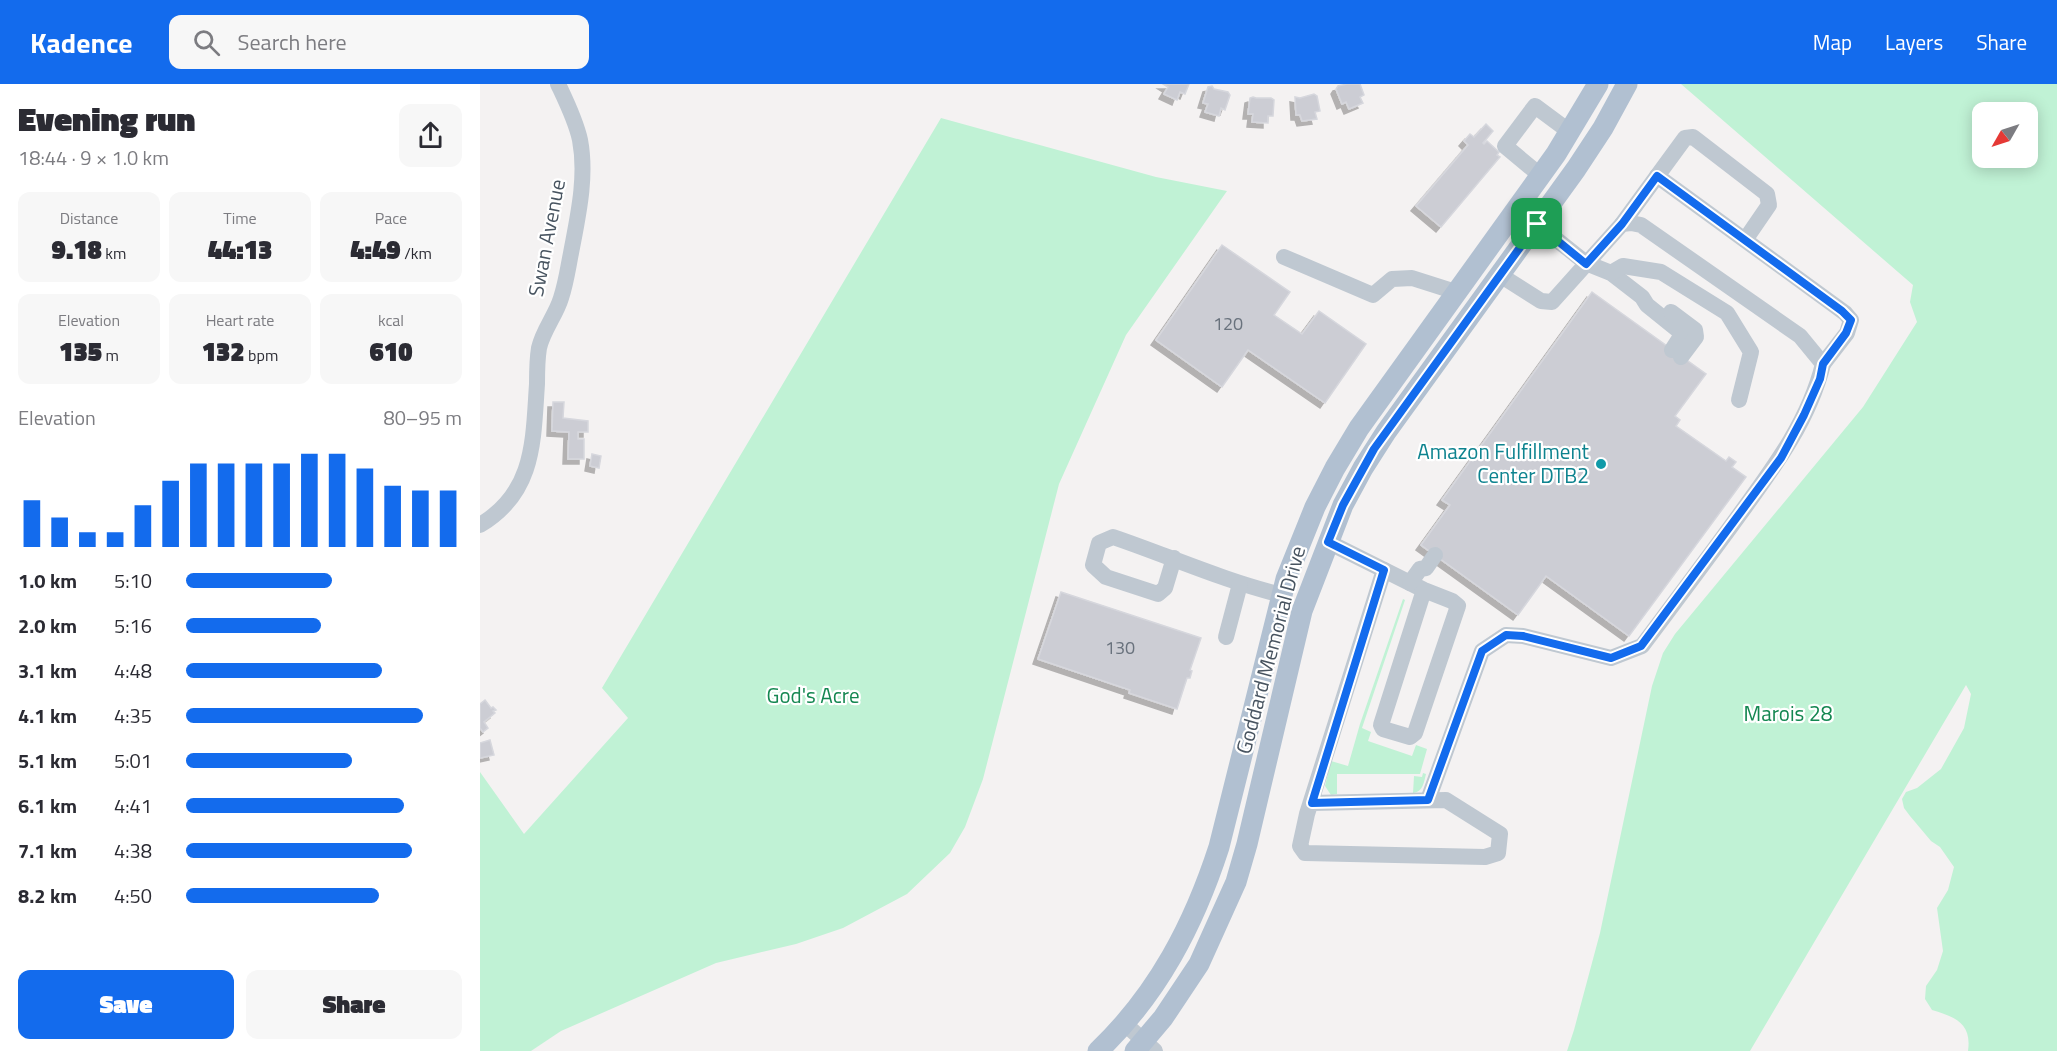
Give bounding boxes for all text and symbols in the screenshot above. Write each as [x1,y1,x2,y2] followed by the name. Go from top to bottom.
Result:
[169,15,589,69] search box
[30,21,133,64] text: Kadence
[238,25,347,59] text: Search here
[190,26,223,59] icon: search
[1813,26,1852,58] text: Map
[1885,26,1943,58] text: Layers
[1976,26,2027,58] text: Share
[18,94,195,144] text: Evening run
[1972,102,2038,168] north arrow
[1972,102,2038,168] map controls
[399,104,462,167] button: share
[18,142,169,173] text: 18:44 · 9 × 1.0 km
[519,176,573,299] street label: Swan Avenue
[1511,198,1562,249] pin
[60,206,118,230] text: Distance
[223,206,257,230] text: Time
[375,206,407,230] text: Pace
[1520,207,1553,240] icon: arrive
[52,230,102,269] text: 9.18
[208,230,272,269] text: 44:13
[350,230,401,269] text: 4:49
[102,241,126,265] text: km
[401,241,432,265] text: /km
[58,308,120,332] text: Elevation
[206,308,274,332] text: Heart rate
[378,308,404,332] text: kcal
[1213,310,1243,337] house number: 120
[59,332,102,371] text: 135
[202,332,245,371] text: 132
[370,332,412,371] text: 610
[102,343,119,367] text: m
[245,343,278,367] text: bpm
[18,402,96,433] text: Elevation
[383,402,462,433] text: 80–95 m
[1417,435,1590,491] place label: Amazon Fulfillment Center DTB2
[1594,457,1608,471] marker: Amazon Fulfillment Center DTB2
[1227,542,1313,757] street label: Goddard Memorial Drive
[18,565,77,596] text: 1.0 km
[114,565,152,596] text: 5:10
[18,610,77,641] text: 2.0 km
[114,610,152,641] text: 5:16
[1105,634,1135,661] house number: 130
[18,655,77,686] text: 3.1 km
[114,655,152,686] text: 4:48
[767,679,860,711] park label: God's Acre
[1744,697,1833,729] park label: Marois 28
[18,700,77,731] text: 4.1 km
[114,700,152,731] text: 4:35
[18,745,77,776] text: 5.1 km
[114,745,152,776] text: 5:01
[18,790,77,821] text: 6.1 km
[114,790,152,821] text: 4:41
[18,835,77,866] text: 7.1 km
[114,835,152,866] text: 4:38
[18,880,77,911] text: 8.2 km
[114,880,152,911] text: 4:50
[18,970,234,1039] button: Save
[246,970,462,1039] button: Share

